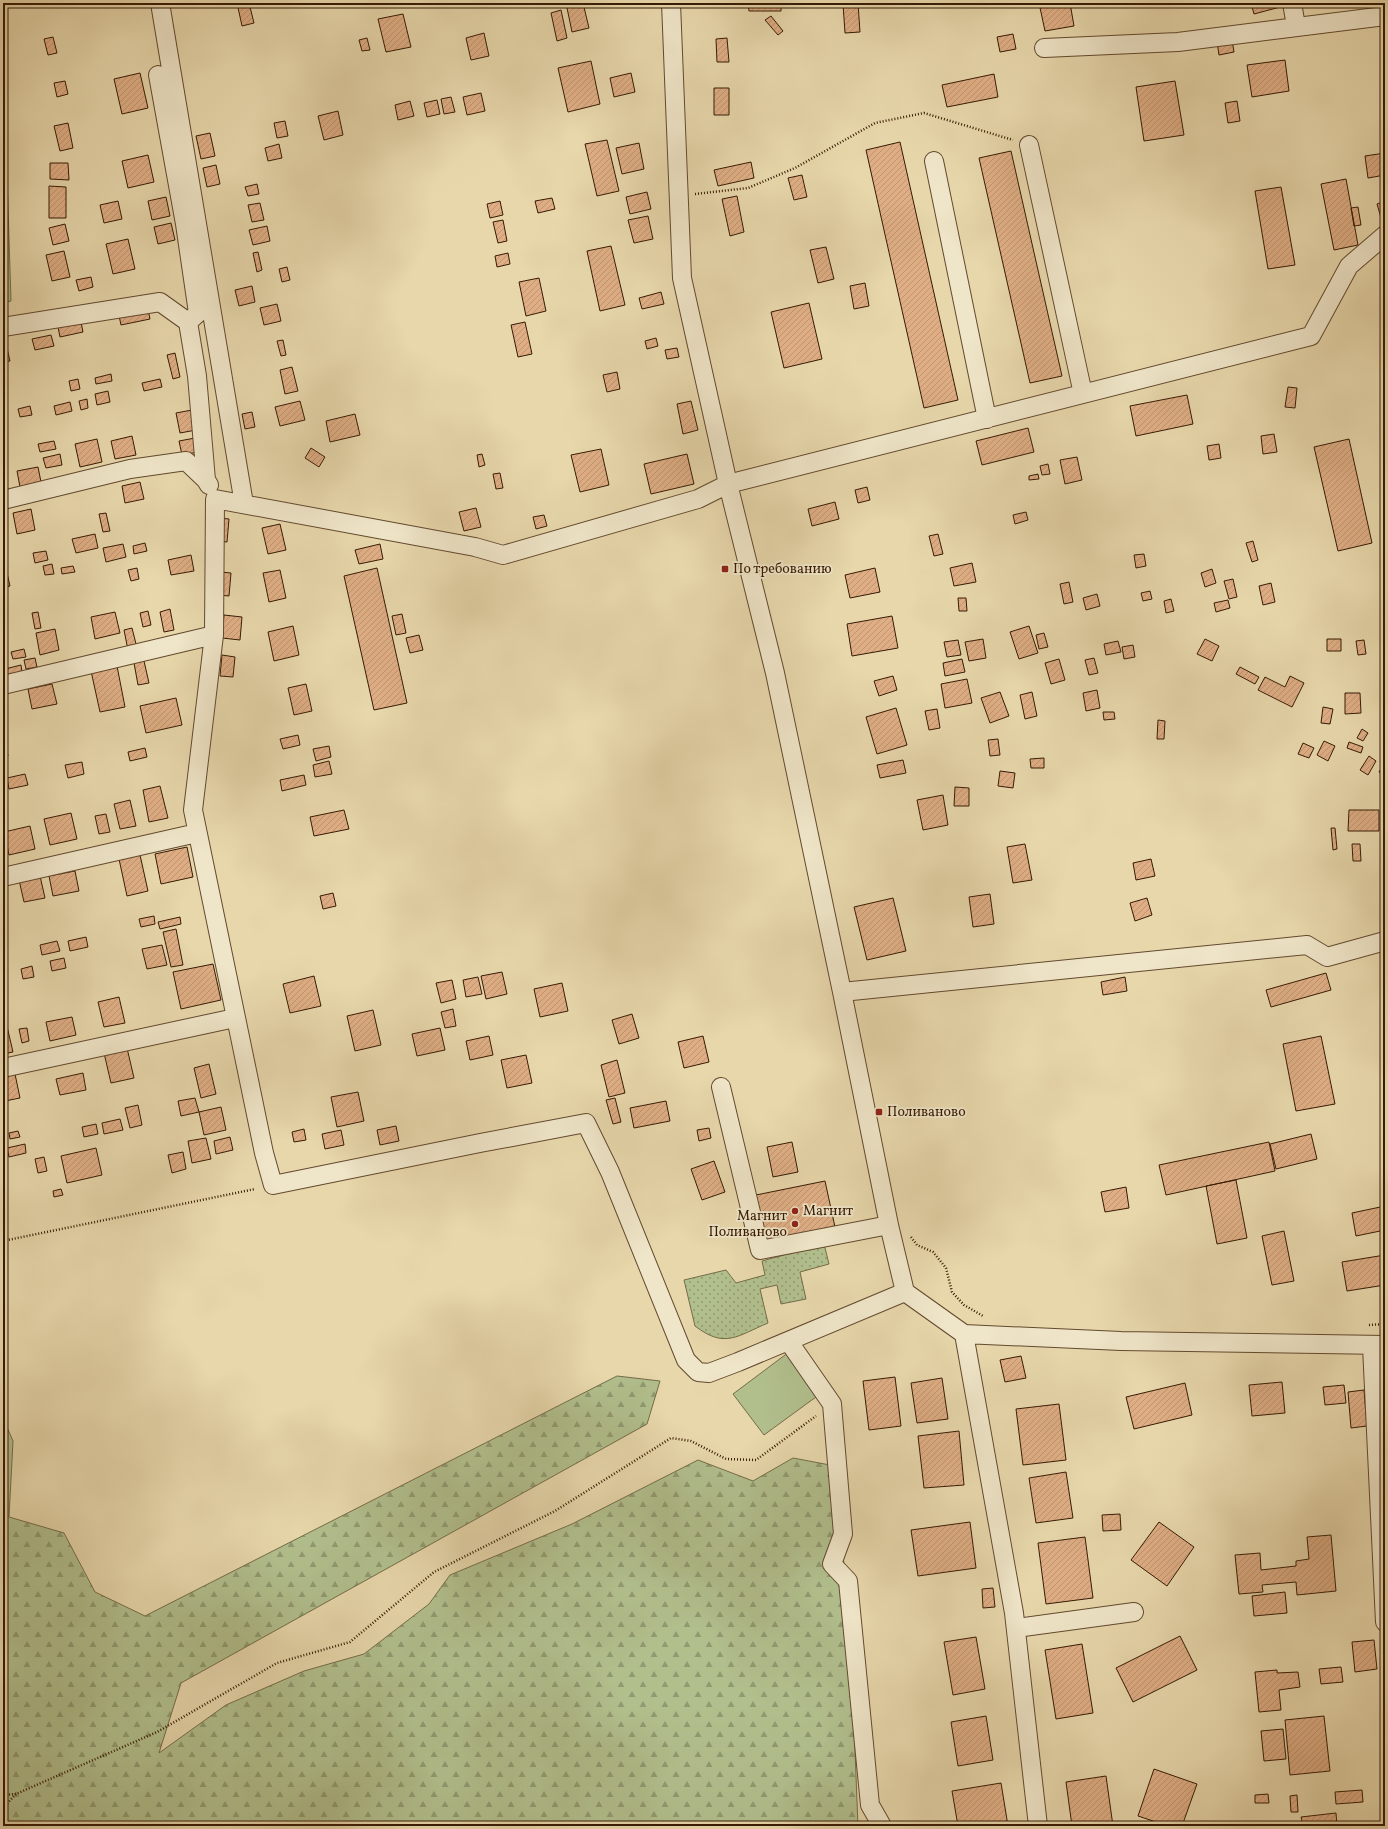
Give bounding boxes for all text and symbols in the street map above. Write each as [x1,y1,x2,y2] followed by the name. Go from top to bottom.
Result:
[733,560,832,579] place label: По требованию
[720,564,730,574] marker: По требованию
[887,1103,966,1122] place label: Поливаново
[874,1107,884,1117] marker: Поливаново
[803,1202,853,1221] place label: Магнит
[790,1206,800,1216] marker: Магнит
[708,1207,787,1242] place label: Магнит Поливаново
[790,1219,800,1229] marker: Магнит Поливаново

